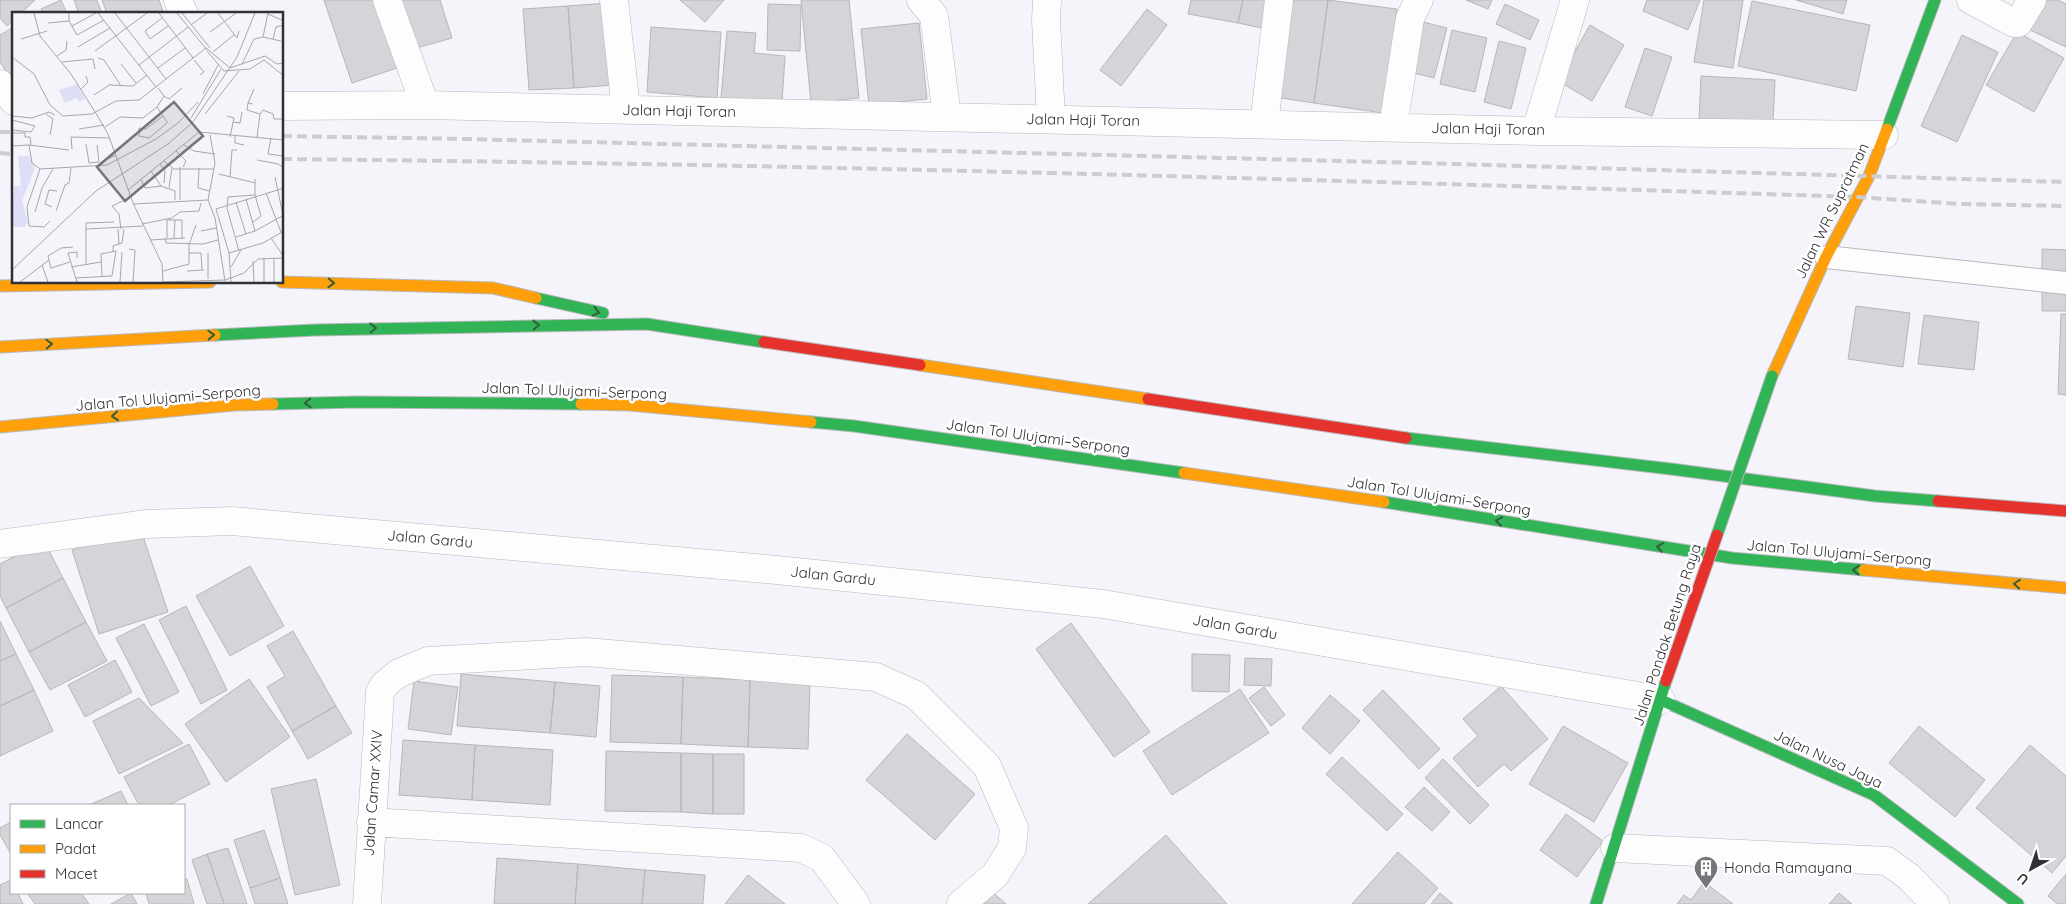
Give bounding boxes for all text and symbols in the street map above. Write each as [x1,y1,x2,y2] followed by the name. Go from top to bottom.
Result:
[12,12,284,284] inset map
[622,100,736,121] street label: Jalan Haji Toran
[1026,109,1140,130] street label: Jalan Haji Toran
[1431,118,1545,139] street label: Jalan Haji Toran
[1790,140,1873,282] street label: Jalan WR Supratman
[328,278,335,288] one-way arrow
[591,306,600,317] one-way arrow
[532,320,540,330] one-way arrow
[370,323,378,334] one-way arrow
[207,330,215,341] one-way arrow
[45,338,53,349] one-way arrow
[481,378,667,403] street label: Jalan Tol Ulujami–Serpong
[74,380,261,415] street label: Jalan Tol Ulujami–Serpong
[304,398,312,408] one-way arrow
[111,410,119,421] one-way arrow
[945,414,1131,459] street label: Jalan Tol Ulujami–Serpong
[1346,472,1532,519] street label: Jalan Tol Ulujami–Serpong
[1495,516,1503,526] one-way arrow
[386,525,474,552] street label: Jalan Gardu
[1746,535,1933,570] street label: Jalan Tol Ulujami–Serpong
[1628,541,1705,728] street label: Jalan Pondok Betung Raya
[1655,542,1664,552] one-way arrow
[789,562,877,589] street label: Jalan Gardu
[1851,564,1859,575] one-way arrow
[2013,579,2021,590] one-way arrow
[1191,610,1279,643] street label: Jalan Gardu
[1771,725,1886,792] street label: Jalan Nusa Jaya
[359,729,386,857] street label: Jalan Camar XXIV
[10,804,185,894] legend
[55,814,104,833] text: Lancar
[55,839,96,858] text: Padat
[2006,844,2056,894] north arrow
[1693,855,1719,889] building icon: Honda Ramayana
[1724,858,1852,877] place label: Honda Ramayana
[55,864,98,883] text: Macet
[2013,869,2032,889] text: U

